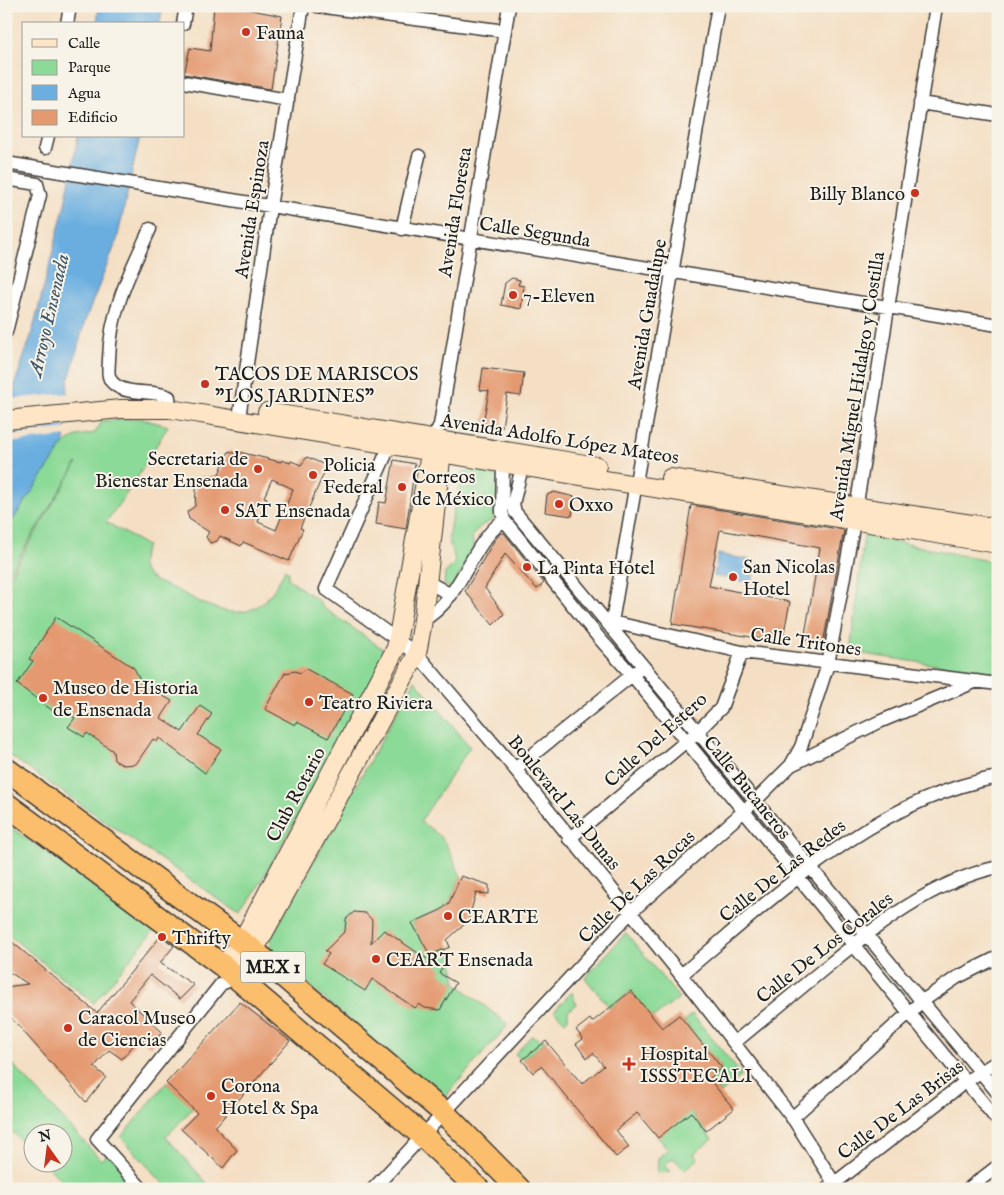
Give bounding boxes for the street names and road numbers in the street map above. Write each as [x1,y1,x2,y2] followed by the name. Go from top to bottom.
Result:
[230,138,276,281] street label: Avenida Espinoza
[434,145,478,280] street label: Avenida Floresta
[477,212,593,254] street label: Calle Segunda
[623,237,673,393] street label: Avenida Guadalupe
[825,249,891,524] street label: Avenida Miguel Hidalgo y Costilla
[438,409,680,471] street label: Avenida Adolfo López Mateos
[749,623,863,663] street label: Calle Tritones
[600,688,713,793] street label: Calle Del Estero
[502,731,625,876] street label: Boulevard Las Dunas
[697,732,796,845] street label: Calle Bucaneros
[262,743,332,847] street label: Club Rotario
[715,815,851,929] street label: Calle De Las Redes
[574,826,701,949] street label: Calle De Las Rocas
[752,888,899,1010] street label: Calle De Los Corales
[240,952,306,982] road number: MEX 1
[833,1055,969,1166] street label: Calle De Las Brisas

